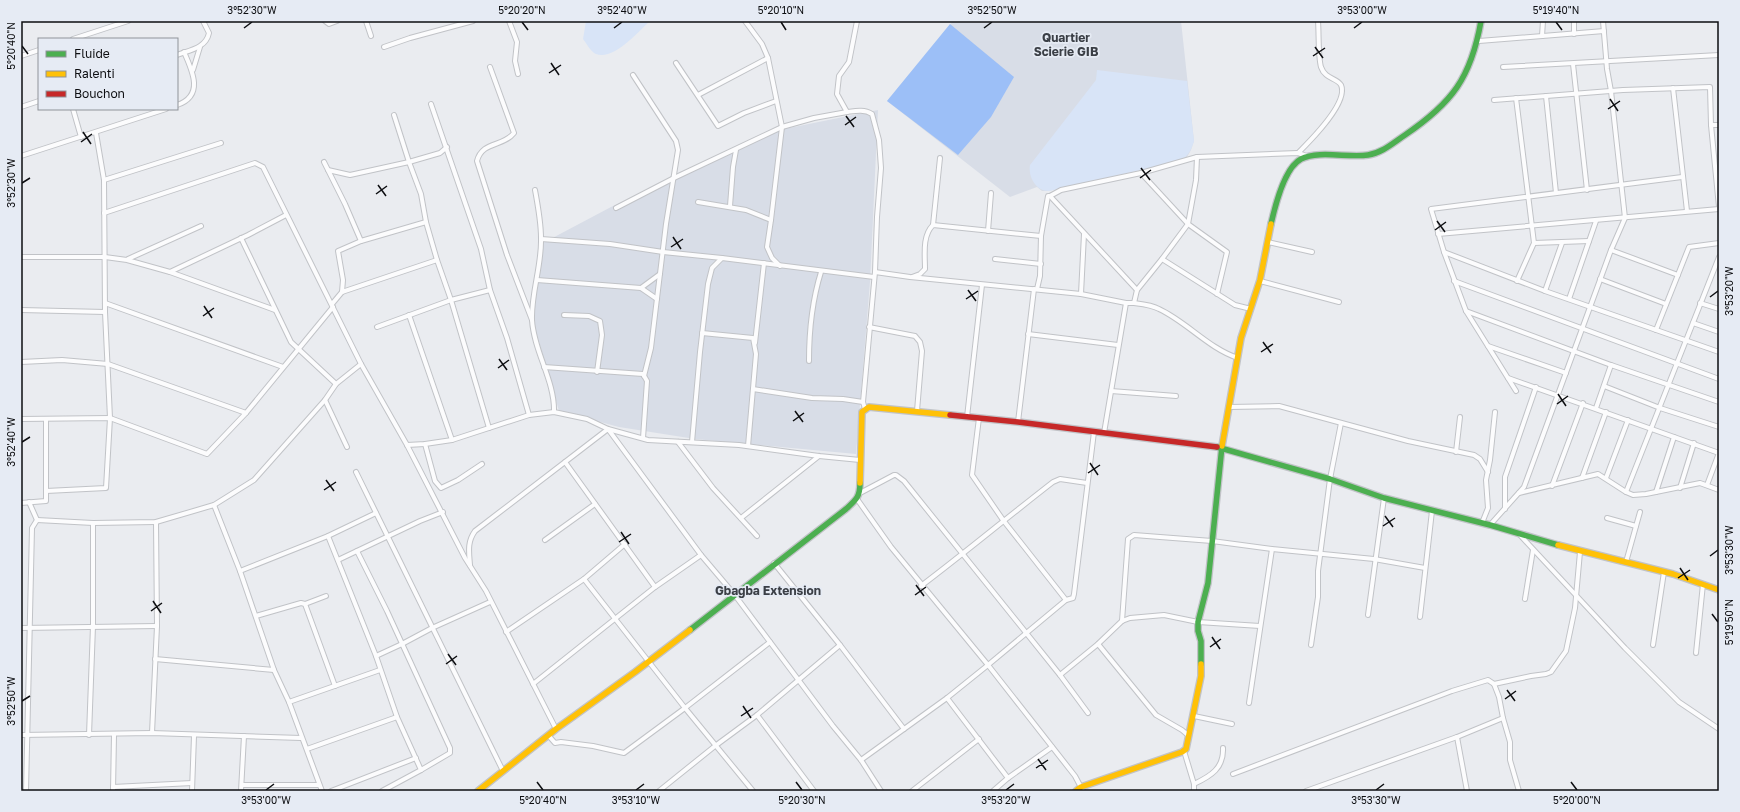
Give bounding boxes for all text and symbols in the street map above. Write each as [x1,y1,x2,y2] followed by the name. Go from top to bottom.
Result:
[227,4,277,16] text: 3°52'30"W
[498,4,546,16] text: 5°20'20"N
[597,4,647,16] text: 3°52'40"W
[758,4,804,16] text: 5°20'10"N
[967,4,1017,16] text: 3°52'50"W
[1337,4,1387,16] text: 3°53'00"W
[1533,4,1579,16] text: 5°19'40"N
[5,22,17,70] text: 5°20'40"N
[1034,30,1099,59] district label: Quartier Scierie GIB
[38,38,178,110] legend
[74,46,110,61] text: Fluide
[74,66,115,81] text: Ralenti
[74,86,125,101] text: Bouchon
[5,158,17,208] text: 3°52'30"W
[1723,266,1735,316] text: 3°53'20"W
[5,417,17,467] text: 3°52'40"W
[1723,525,1735,575] text: 3°53'30"W
[715,583,821,598] district label: Gbagba Extension
[1723,599,1735,645] text: 5°19'50"N
[5,676,17,726] text: 3°52'50"W
[241,794,291,806] text: 3°53'00"W
[519,794,567,806] text: 5°20'40"N
[612,794,661,806] text: 3°53'10"W
[778,794,826,806] text: 5°20'30"N
[981,794,1031,806] text: 3°53'20"W
[1351,794,1401,806] text: 3°53'30"W
[1553,794,1601,806] text: 5°20'00"N

